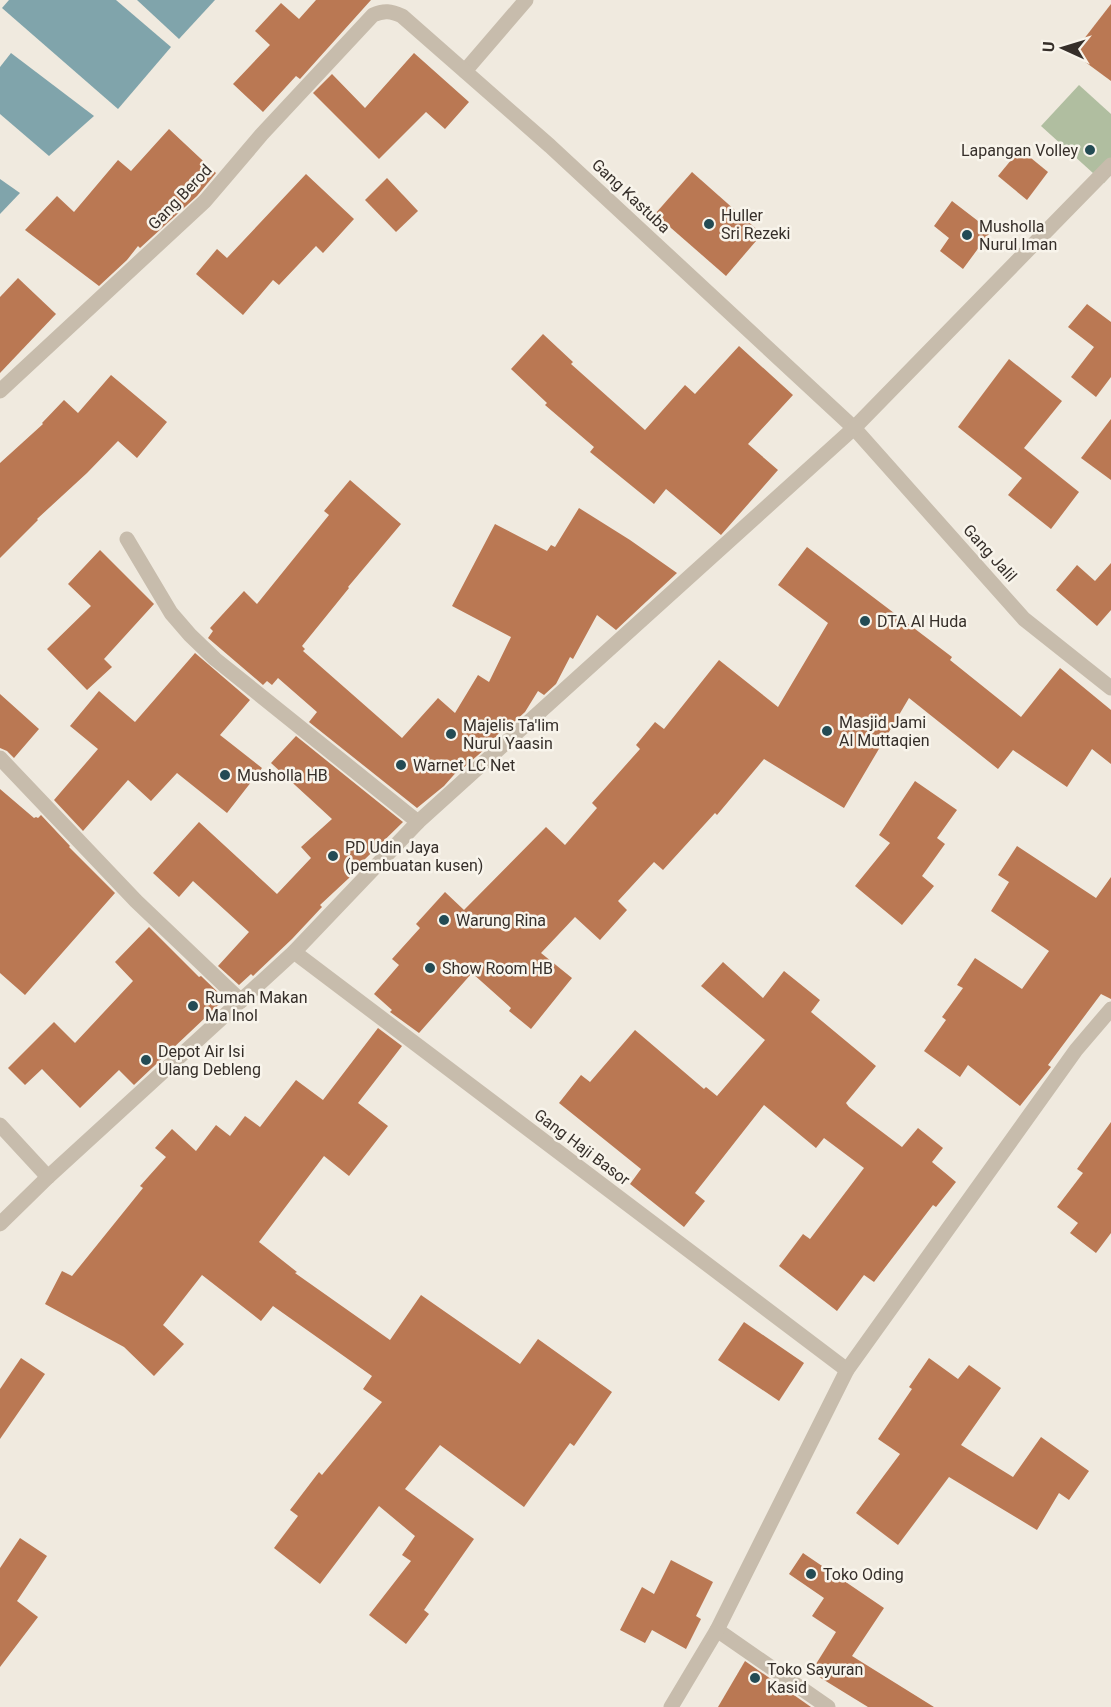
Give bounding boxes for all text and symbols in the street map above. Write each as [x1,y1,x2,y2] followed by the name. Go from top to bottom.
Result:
[1033,18,1093,78] north arrow
[1039,41,1058,53] text: U
[961,141,1078,160] place label: Lapangan Volley
[1083,143,1097,157] marker: Lapangan Volley
[588,155,674,237] street label: Gang Kastuba
[144,160,216,234] street label: Gang Berod
[721,206,790,243] place label: Huller Sri Rezeki
[702,217,716,231] marker: Huller Sri Rezeki
[979,217,1057,254] place label: Musholla Nurul Iman
[960,228,974,242] marker: Musholla Nurul Iman
[959,520,1021,586] street label: Gang Jalil
[877,612,967,631] place label: DTA Al Huda
[858,614,872,628] marker: DTA Al Huda
[839,713,930,750] place label: Masjid Jami Al Muttaqien
[463,716,559,753] place label: Majelis Ta'lim Nurul Yaasin
[820,724,834,738] marker: Masjid Jami Al Muttaqien
[444,727,458,741] marker: Majelis Ta'lim Nurul Yaasin
[413,756,515,775] place label: Warnet LC Net
[394,758,408,772] marker: Warnet LC Net
[237,766,328,785] place label: Musholla HB
[218,768,232,782] marker: Musholla HB
[345,838,483,875] place label: PD Udin Jaya (pembuatan kusen)
[326,849,340,863] marker: PD Udin Jaya (pembuatan kusen)
[456,911,546,930] place label: Warung Rina
[437,913,451,927] marker: Warung Rina
[442,959,553,978] place label: Show Room HB
[423,961,437,975] marker: Show Room HB
[205,988,308,1025] place label: Rumah Makan Ma Inol
[186,999,200,1013] marker: Rumah Makan Ma Inol
[158,1042,261,1079] place label: Depot Air Isi Ulang Debleng
[139,1053,153,1067] marker: Depot Air Isi Ulang Debleng
[530,1105,634,1189] street label: Gang Haji Basor
[823,1565,904,1584] place label: Toko Oding
[804,1567,818,1581] marker: Toko Oding
[767,1660,863,1697] place label: Toko Sayuran Kasid
[748,1671,762,1685] marker: Toko Sayuran Kasid

